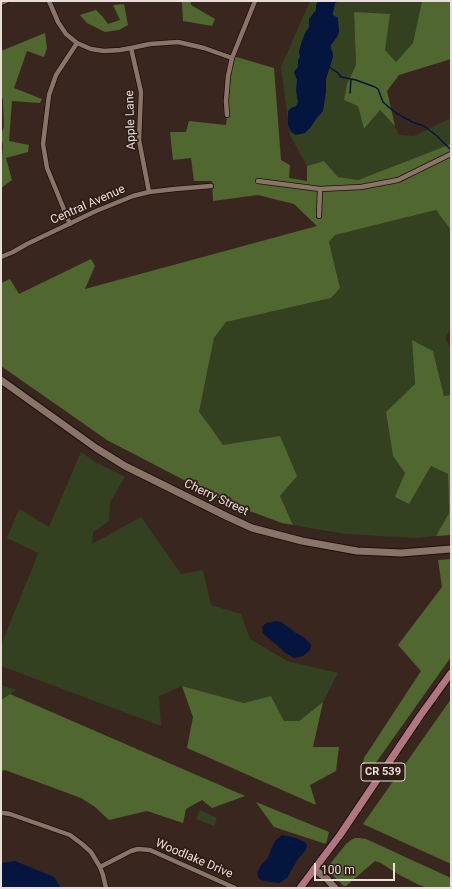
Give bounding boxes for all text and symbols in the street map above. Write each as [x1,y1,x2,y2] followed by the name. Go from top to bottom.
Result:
[123,90,139,150] street label: Apple Lane
[48,182,128,228] street label: Central Avenue
[182,477,250,519] street label: Cherry Street
[361,763,405,781] road number: CR 539
[153,836,235,882] street label: Woodlake Drive
[316,855,397,881] scale bar
[321,863,355,877] text: 100 m

